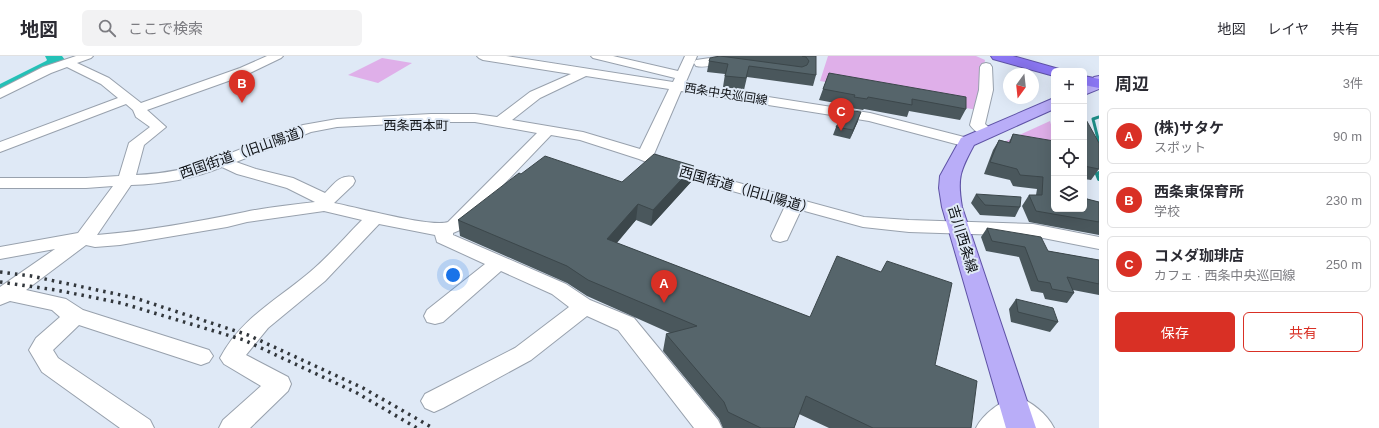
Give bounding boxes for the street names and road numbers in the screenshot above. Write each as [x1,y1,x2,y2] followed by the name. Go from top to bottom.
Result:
[683,81,769,107] street label: 西条中央巡回線
[177,121,315,181] street label: 西国街道（旧山陽道）
[678,163,816,217] street label: 西国街道（旧山陽道）
[945,203,981,275] street label: 吉川西条線

